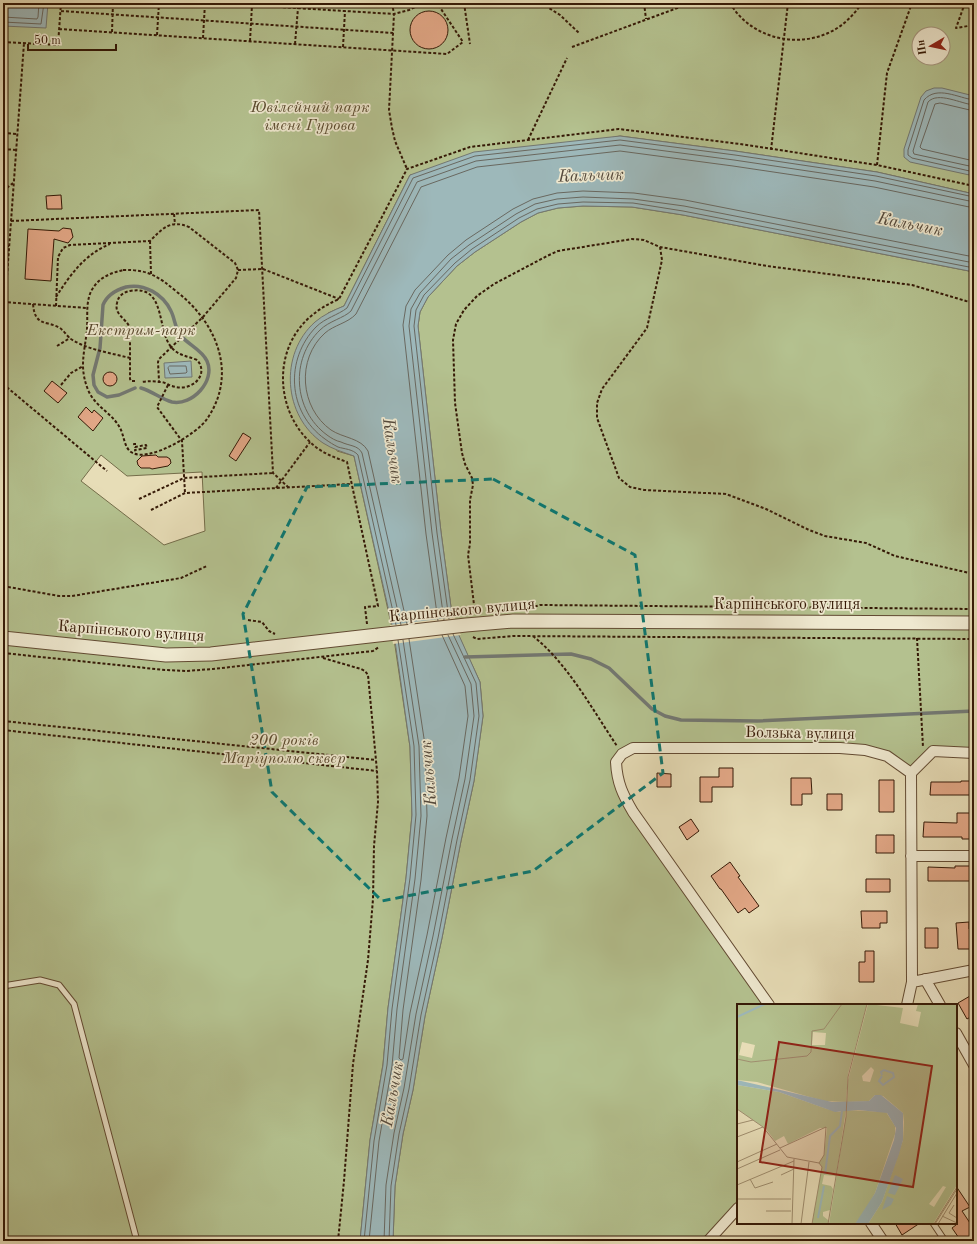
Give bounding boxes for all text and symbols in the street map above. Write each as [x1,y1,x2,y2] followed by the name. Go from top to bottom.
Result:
[28,26,116,52] scale bar
[911,26,951,66] north arrow
[34,34,61,47] text: 50 m
[916,39,929,56] text: Пн
[249,100,370,134] park label: Ювілейний парк імені Гурова
[557,166,624,186] water label: Кальчик
[875,210,944,240] water label: Кальчик
[85,323,196,339] park label: Екстрим-парк
[379,416,405,485] water label: Кальчик
[388,597,536,625] street label: Карпінського вулиця
[714,597,860,613] street label: Карпінського вулиця
[57,619,205,645] street label: Карпінського вулиця
[745,725,855,743] street label: Волзька вулиця
[221,733,346,767] park label: 200 років Маріуполю сквер
[418,739,440,808] water label: Кальчик
[737,1004,957,1224] inset map
[379,1060,407,1129] water label: Кальчик

